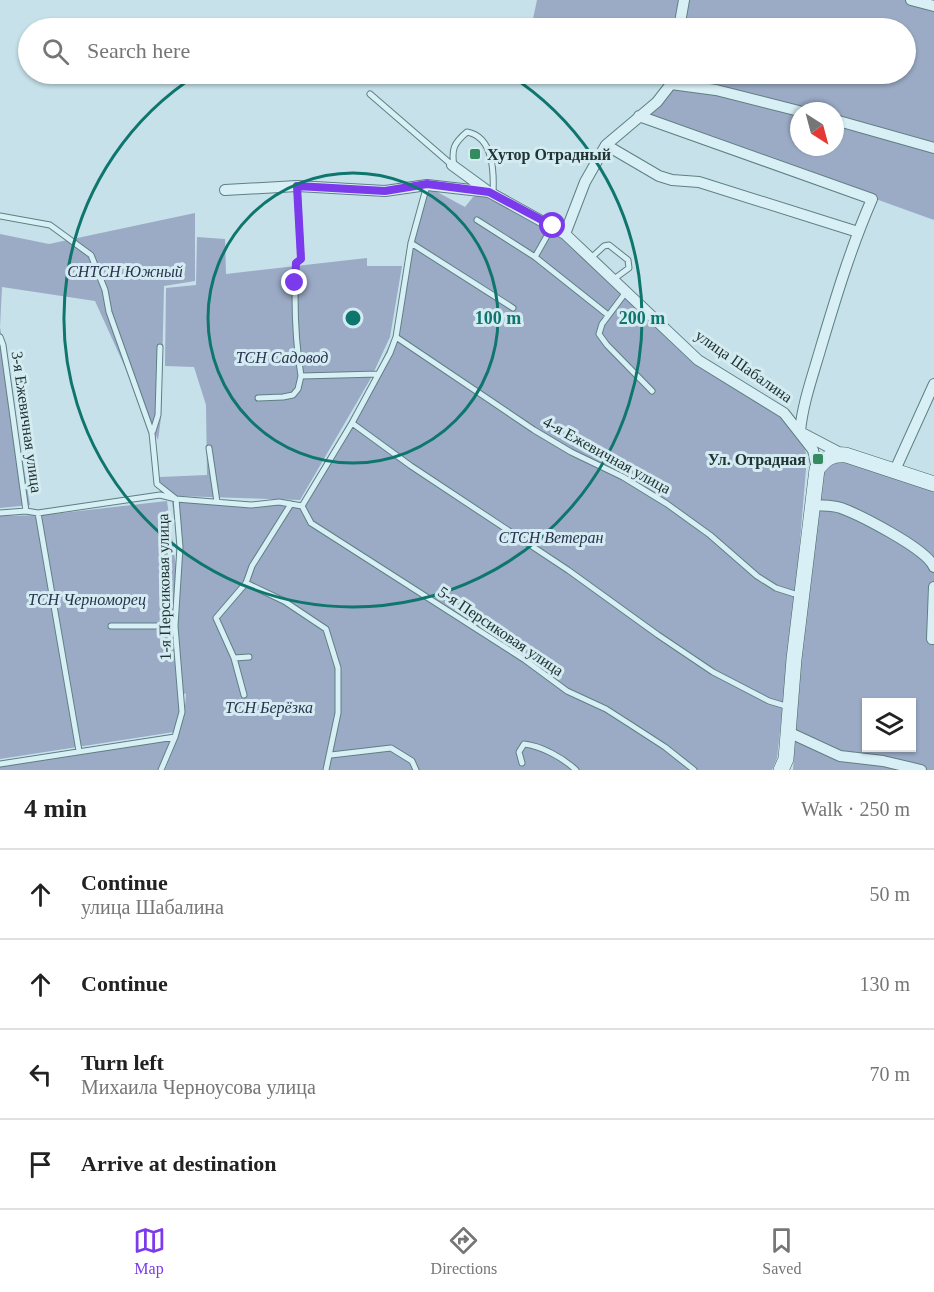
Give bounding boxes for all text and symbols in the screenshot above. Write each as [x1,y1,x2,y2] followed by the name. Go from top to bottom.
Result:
[18,18,916,84] search box
[39,35,72,68] icon: search
[87,38,190,63] text: Search here
[790,102,844,156] north arrow
[487,146,611,164] place label: Хутор Отрадный
[468,147,482,161] marker: Хутор Отрадный
[539,212,565,238] route start
[67,263,183,280] park label: СНТСН Южный
[281,269,307,295] route end
[343,308,363,328] centre of rings
[475,308,521,328] text: 100 m
[619,308,665,328] text: 200 m
[692,326,796,407] street label: улица Шабалина
[236,349,328,366] park label: ТСН Садовод
[8,350,45,494] street label: 3-я Ежевичная улица
[540,413,674,498] street label: 4-я Ежевичная улица
[708,451,806,469] place label: Ул. Отрадная
[811,452,825,466] marker: Ул. Отрадная
[154,513,175,661] street label: 1-я Персиковая улица
[498,529,604,547] park label: СТСН Ветеран
[435,583,567,680] street label: 5-я Персиковая улица
[28,591,146,609] park label: ТСН Черноморец
[862,698,916,752] map controls
[862,698,916,752] button: layers
[225,699,313,717] park label: ТСН Берёзка
[24,794,87,823] text: 4 min
[801,798,910,820] text: Walk · 250 m
[81,870,168,895] text: Continue
[24,878,57,911] icon: ahead
[869,883,910,905] text: 50 m
[81,896,224,918] text: улица Шабалина
[24,968,57,1001] icon: ahead
[81,971,168,996] text: Continue
[859,973,910,995] text: 130 m
[81,1050,164,1075] text: Turn left
[24,1058,57,1091] icon: left
[869,1063,910,1085] text: 70 m
[81,1076,316,1098] text: Михаила Черноусова улица
[24,1148,57,1181] icon: arrive
[81,1151,277,1176] text: Arrive at destination
[133,1224,166,1278] tab: Map
[431,1224,497,1278] tab: Directions
[762,1224,801,1278] tab: Saved

